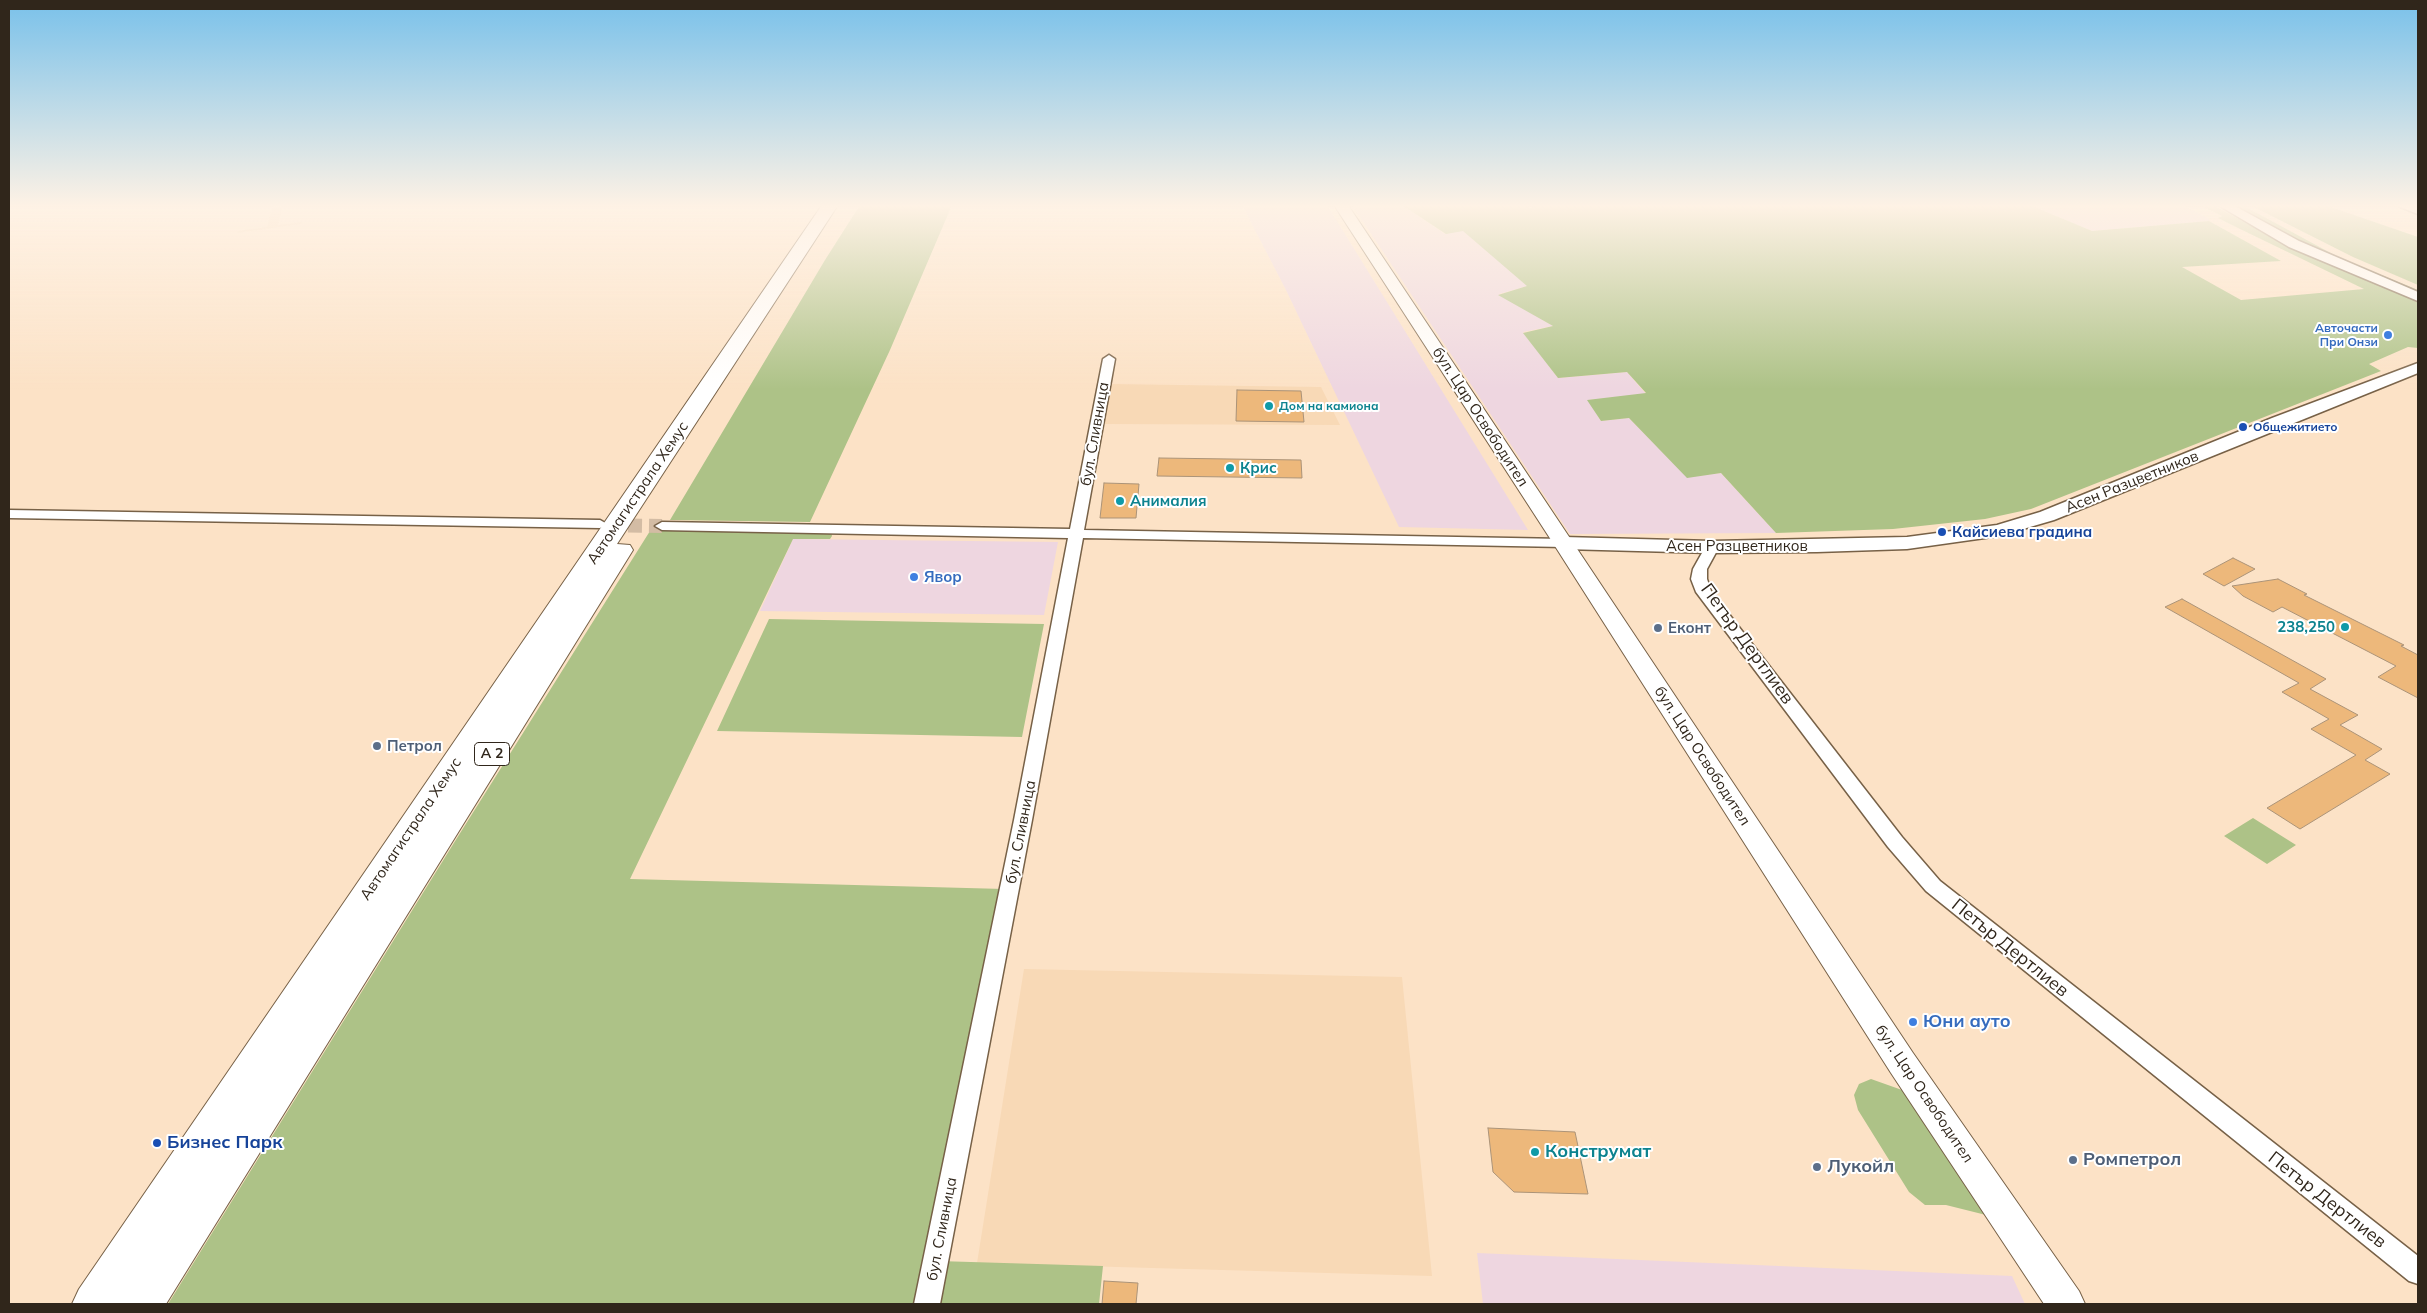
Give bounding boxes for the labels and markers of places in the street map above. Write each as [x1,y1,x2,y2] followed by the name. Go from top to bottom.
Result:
[2315,321,2378,349] place label: Авточасти При Онзи
[2382,329,2394,341] marker: Авточасти При Онзи
[1279,399,1379,413] place label: Дом на камиона
[1263,400,1275,412] marker: Дом на камиона
[2253,420,2338,434] place label: Общежитието
[2237,421,2249,433] marker: Общежитието
[1240,459,1277,477] place label: Крис
[1224,462,1236,474] marker: Крис
[1130,492,1207,510] place label: Анималия
[1114,495,1126,507] marker: Анималия
[1952,523,2092,541] place label: Кайсиева градина
[1936,526,1948,538] marker: Кайсиева градина
[924,568,962,586] place label: Явор
[908,571,920,583] marker: Явор
[2277,618,2335,636] place label: 238,250
[1668,619,1711,637] place label: Еконт
[2339,621,2351,633] marker: 238,250
[1652,622,1664,634] marker: Еконт
[387,737,442,755] place label: Петрол
[371,740,383,752] marker: Петрол
[1923,1011,2011,1033] place label: Юни ауто
[1907,1016,1919,1028] marker: Юни ауто
[167,1132,282,1154] place label: Бизнес Парк
[151,1137,163,1149] marker: Бизнес Парк
[1545,1141,1651,1163] place label: Конструмат
[1529,1146,1541,1158] marker: Конструмат
[2083,1149,2181,1171] place label: Ромпетрол
[2067,1154,2079,1166] marker: Ромпетрол
[1827,1156,1894,1178] place label: Лукойл
[1811,1161,1823,1173] marker: Лукойл

